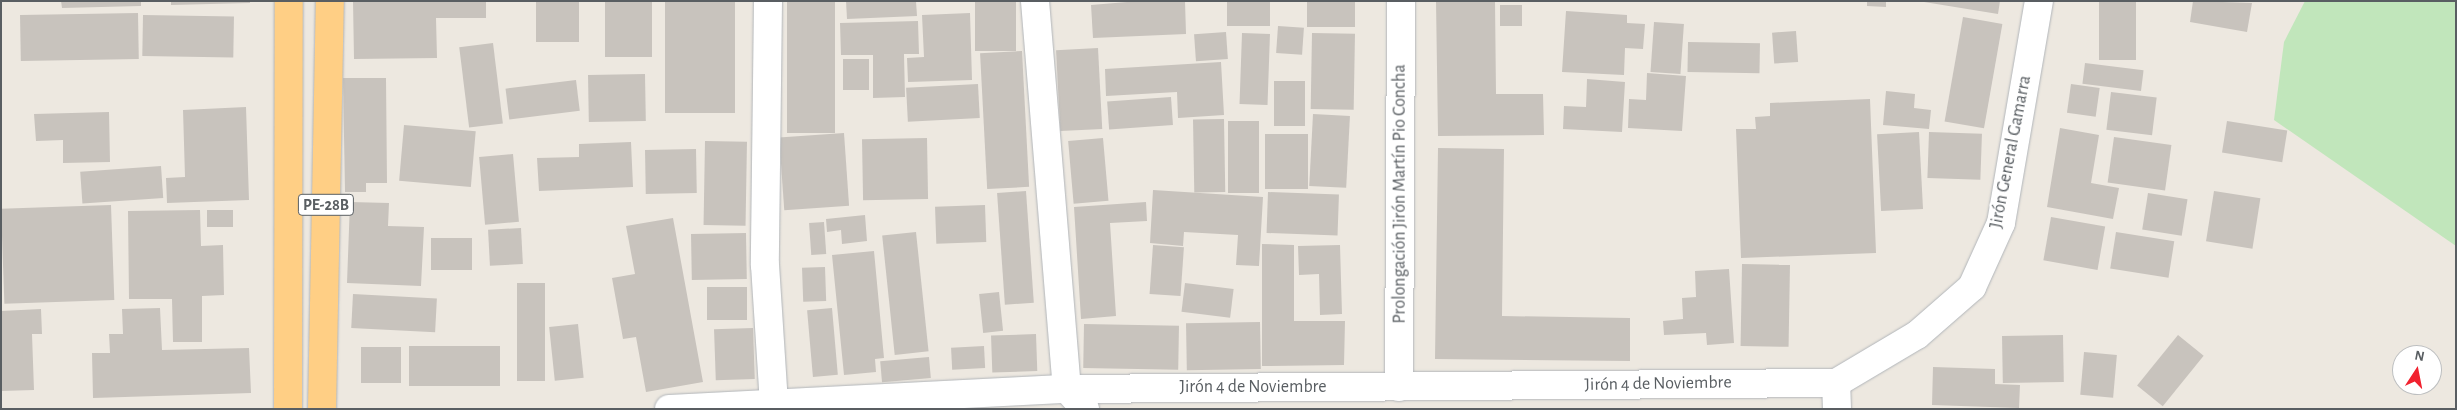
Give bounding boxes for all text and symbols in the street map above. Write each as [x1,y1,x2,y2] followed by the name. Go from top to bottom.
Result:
[1389,64,1411,324] street label: Prolongación Jirón Martín Pio Concha
[1986,74,2036,230] street label: Jirón General Gamarra
[297,192,355,218] road number: PE-28B
[2392,345,2442,395] north arrow
[2414,348,2426,364] text: N
[1584,372,1732,396] street label: Jirón 4 de Noviembre
[1179,376,1327,398] street label: Jirón 4 de Noviembre

